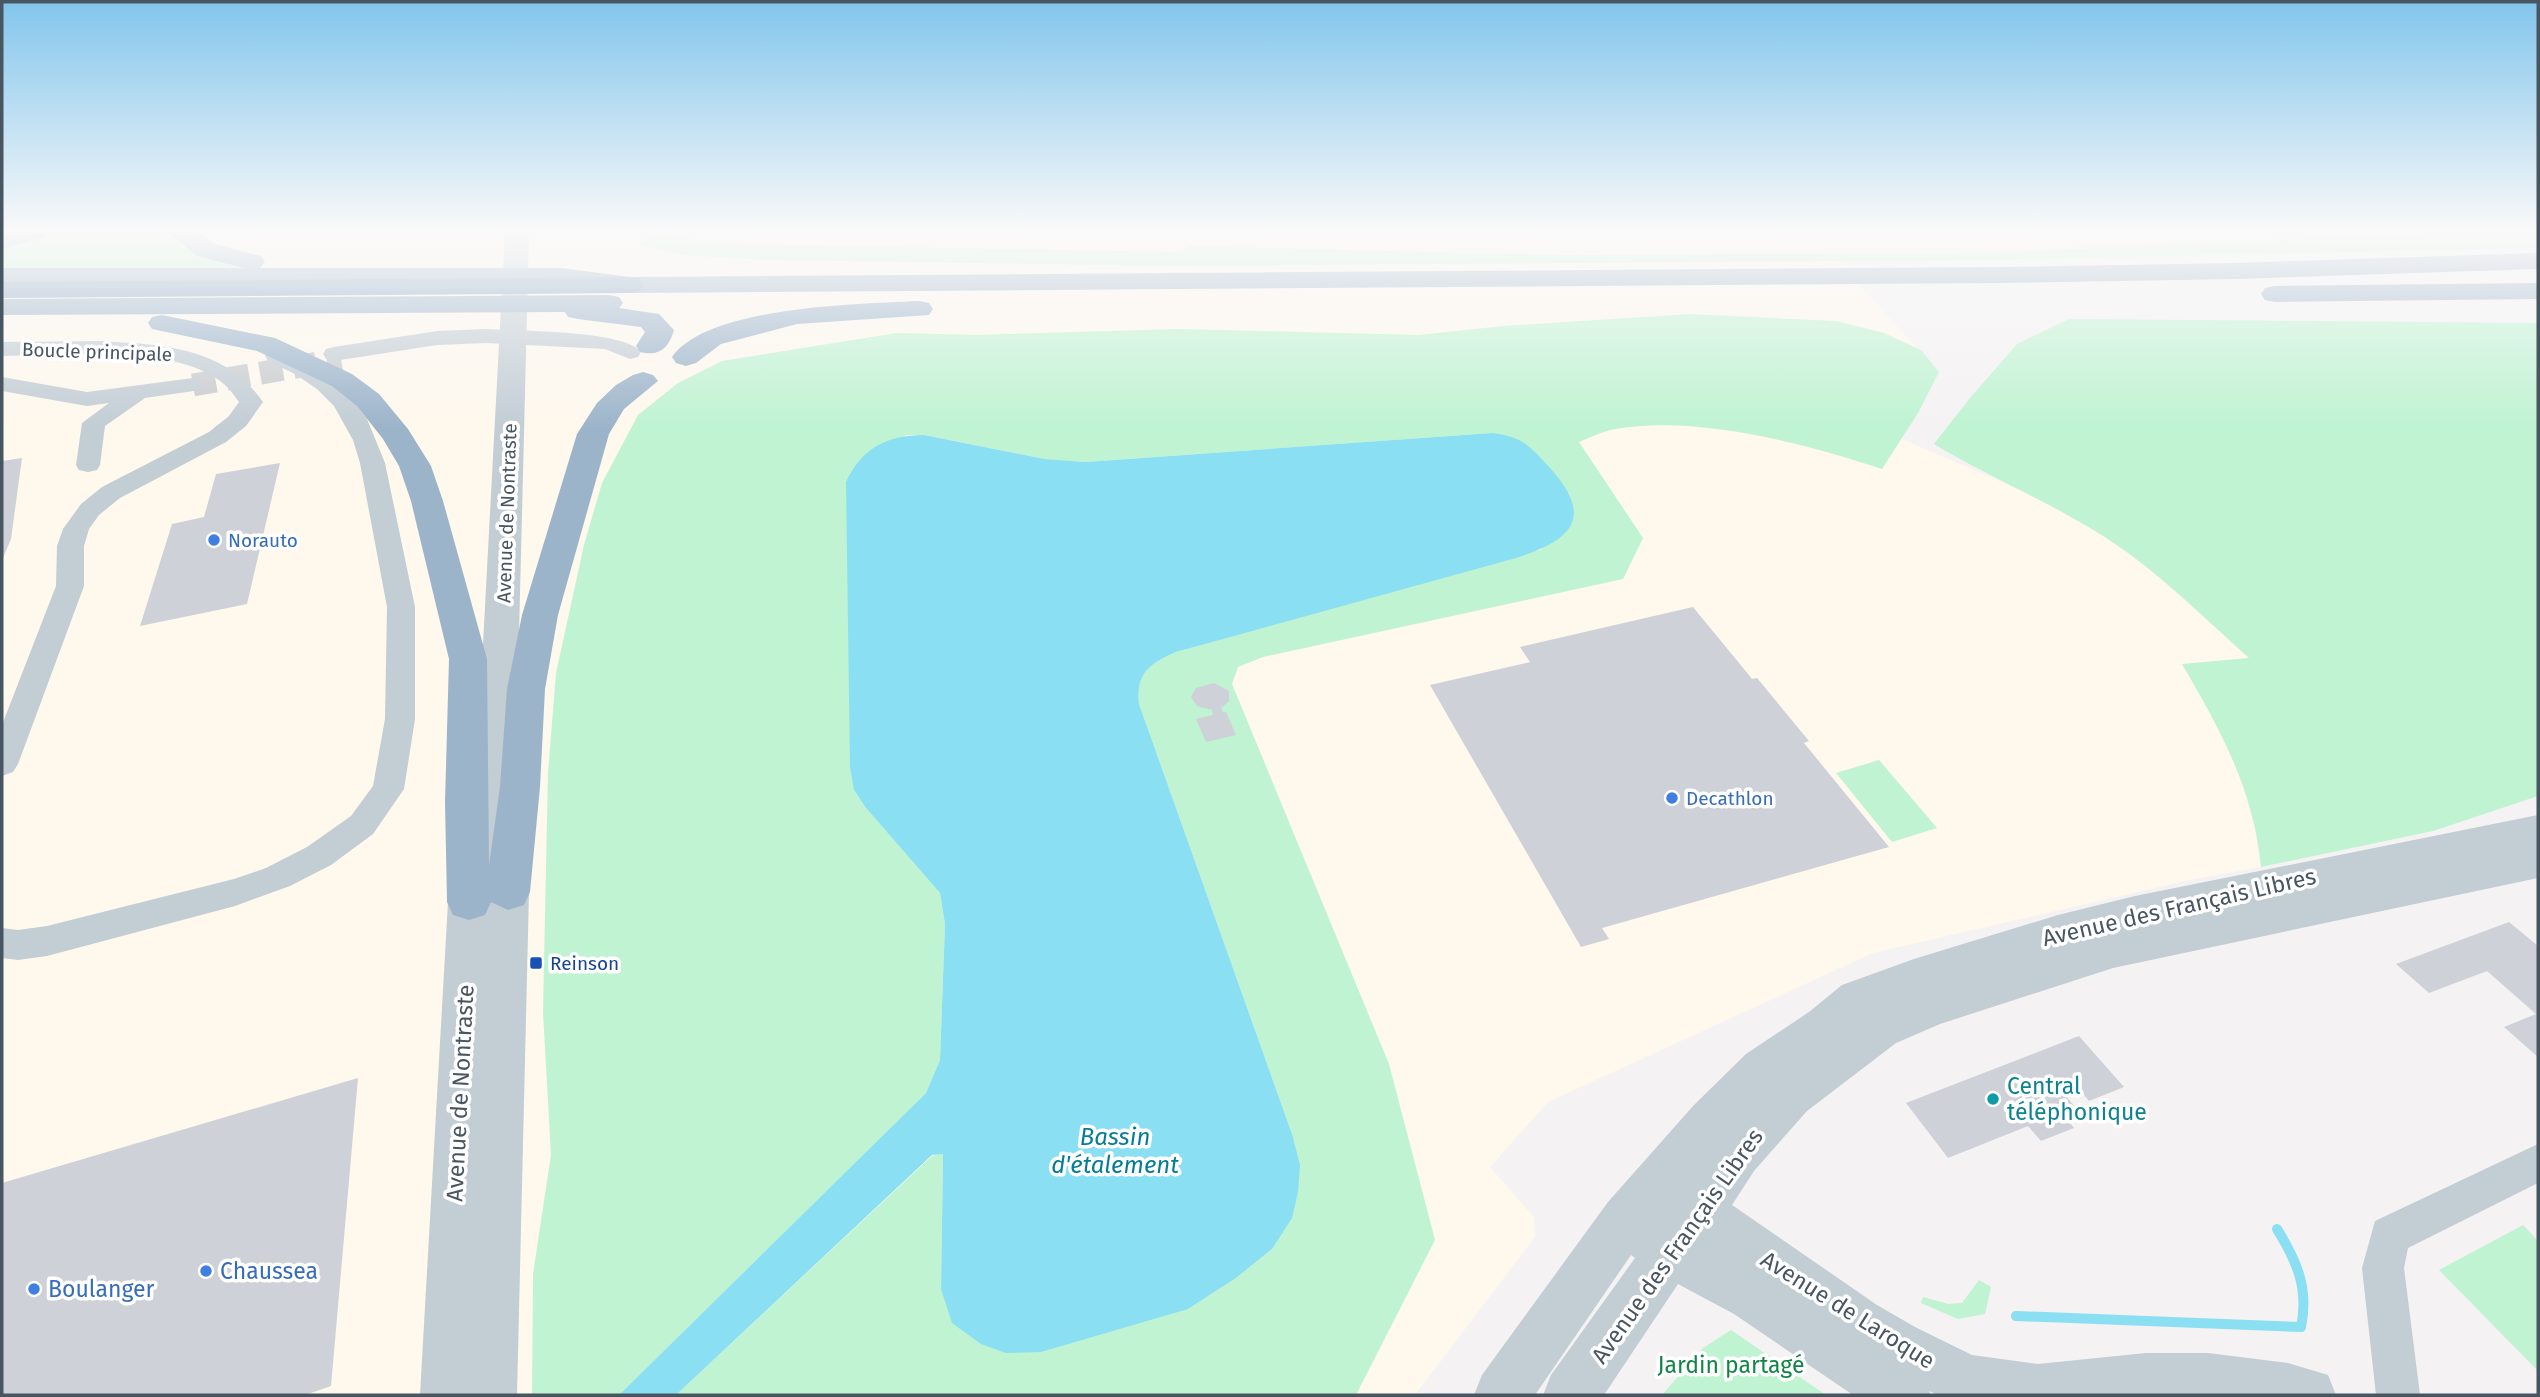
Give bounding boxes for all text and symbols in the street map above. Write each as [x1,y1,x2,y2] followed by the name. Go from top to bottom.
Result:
[22,338,172,366] street label: Boucle principale
[492,423,522,603] street label: Avenue de Nontraste
[228,529,298,552] place label: Norauto
[206,532,222,548] marker: Norauto
[1686,787,1774,810] place label: Decathlon
[1664,790,1680,806] marker: Decathlon
[2040,862,2318,952] street label: Avenue des Français Libres
[550,952,619,975] place label: Reinson
[528,955,544,971] marker: Reinson
[440,984,480,1202] street label: Avenue de Nontraste
[2007,1072,2147,1126] place label: Central téléphonique
[1985,1091,2001,1107] marker: Central téléphonique
[1051,1123,1179,1179] water label: Bassin d'étalement
[1585,1123,1769,1369] street label: Avenue des Français Libres
[1756,1245,1940,1375] street label: Avenue de Laroque
[220,1257,318,1285] place label: Chaussea
[198,1263,214,1279] marker: Chaussea
[48,1275,155,1303] place label: Boulanger
[26,1281,42,1297] marker: Boulanger
[1658,1351,1804,1379] park label: Jardin partagé

